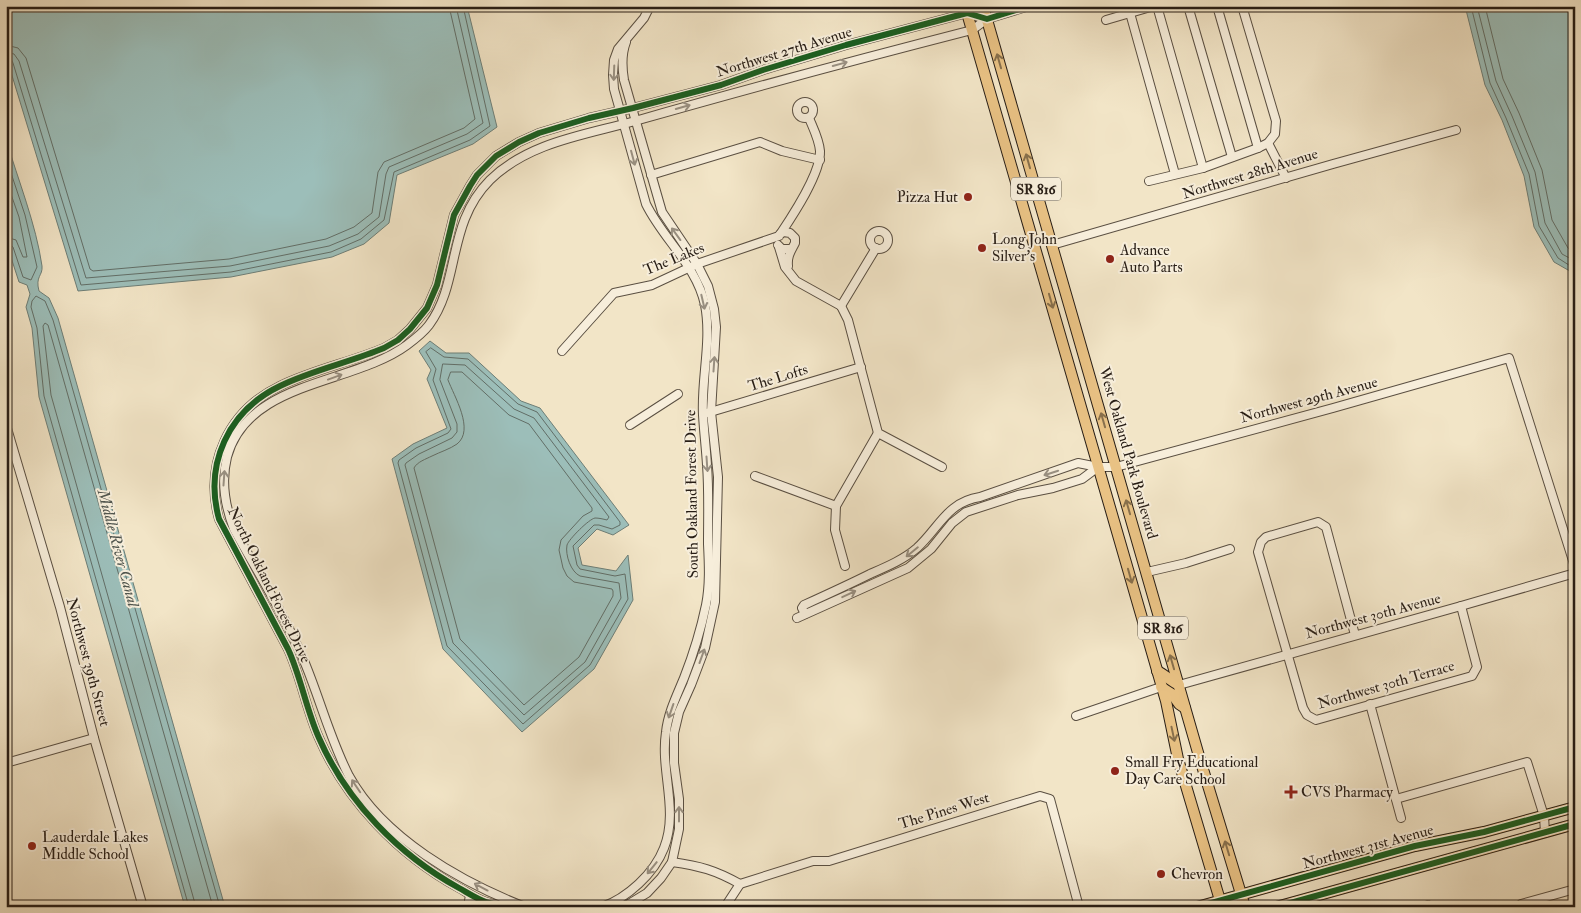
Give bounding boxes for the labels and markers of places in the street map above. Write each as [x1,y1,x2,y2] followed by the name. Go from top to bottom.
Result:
[897,188,958,207] place label: Pizza Hut
[962,191,974,203] marker: Pizza Hut
[992,230,1057,266] place label: Long John Silver's
[1119,241,1183,277] place label: Advance Auto Parts
[976,242,988,254] marker: Long John Silver's
[1104,253,1116,265] marker: Advance Auto Parts
[1125,753,1258,789] place label: Small Fry Educational Day Care School
[1109,765,1121,777] marker: Small Fry Educational Day Care School
[1301,783,1393,802] place label: CVS Pharmacy
[1285,786,1297,798] marker: CVS Pharmacy
[42,828,148,864] place label: Lauderdale Lakes Middle School
[26,840,38,852] marker: Lauderdale Lakes Middle School
[1171,865,1223,884] place label: Chevron
[1155,868,1167,880] marker: Chevron

